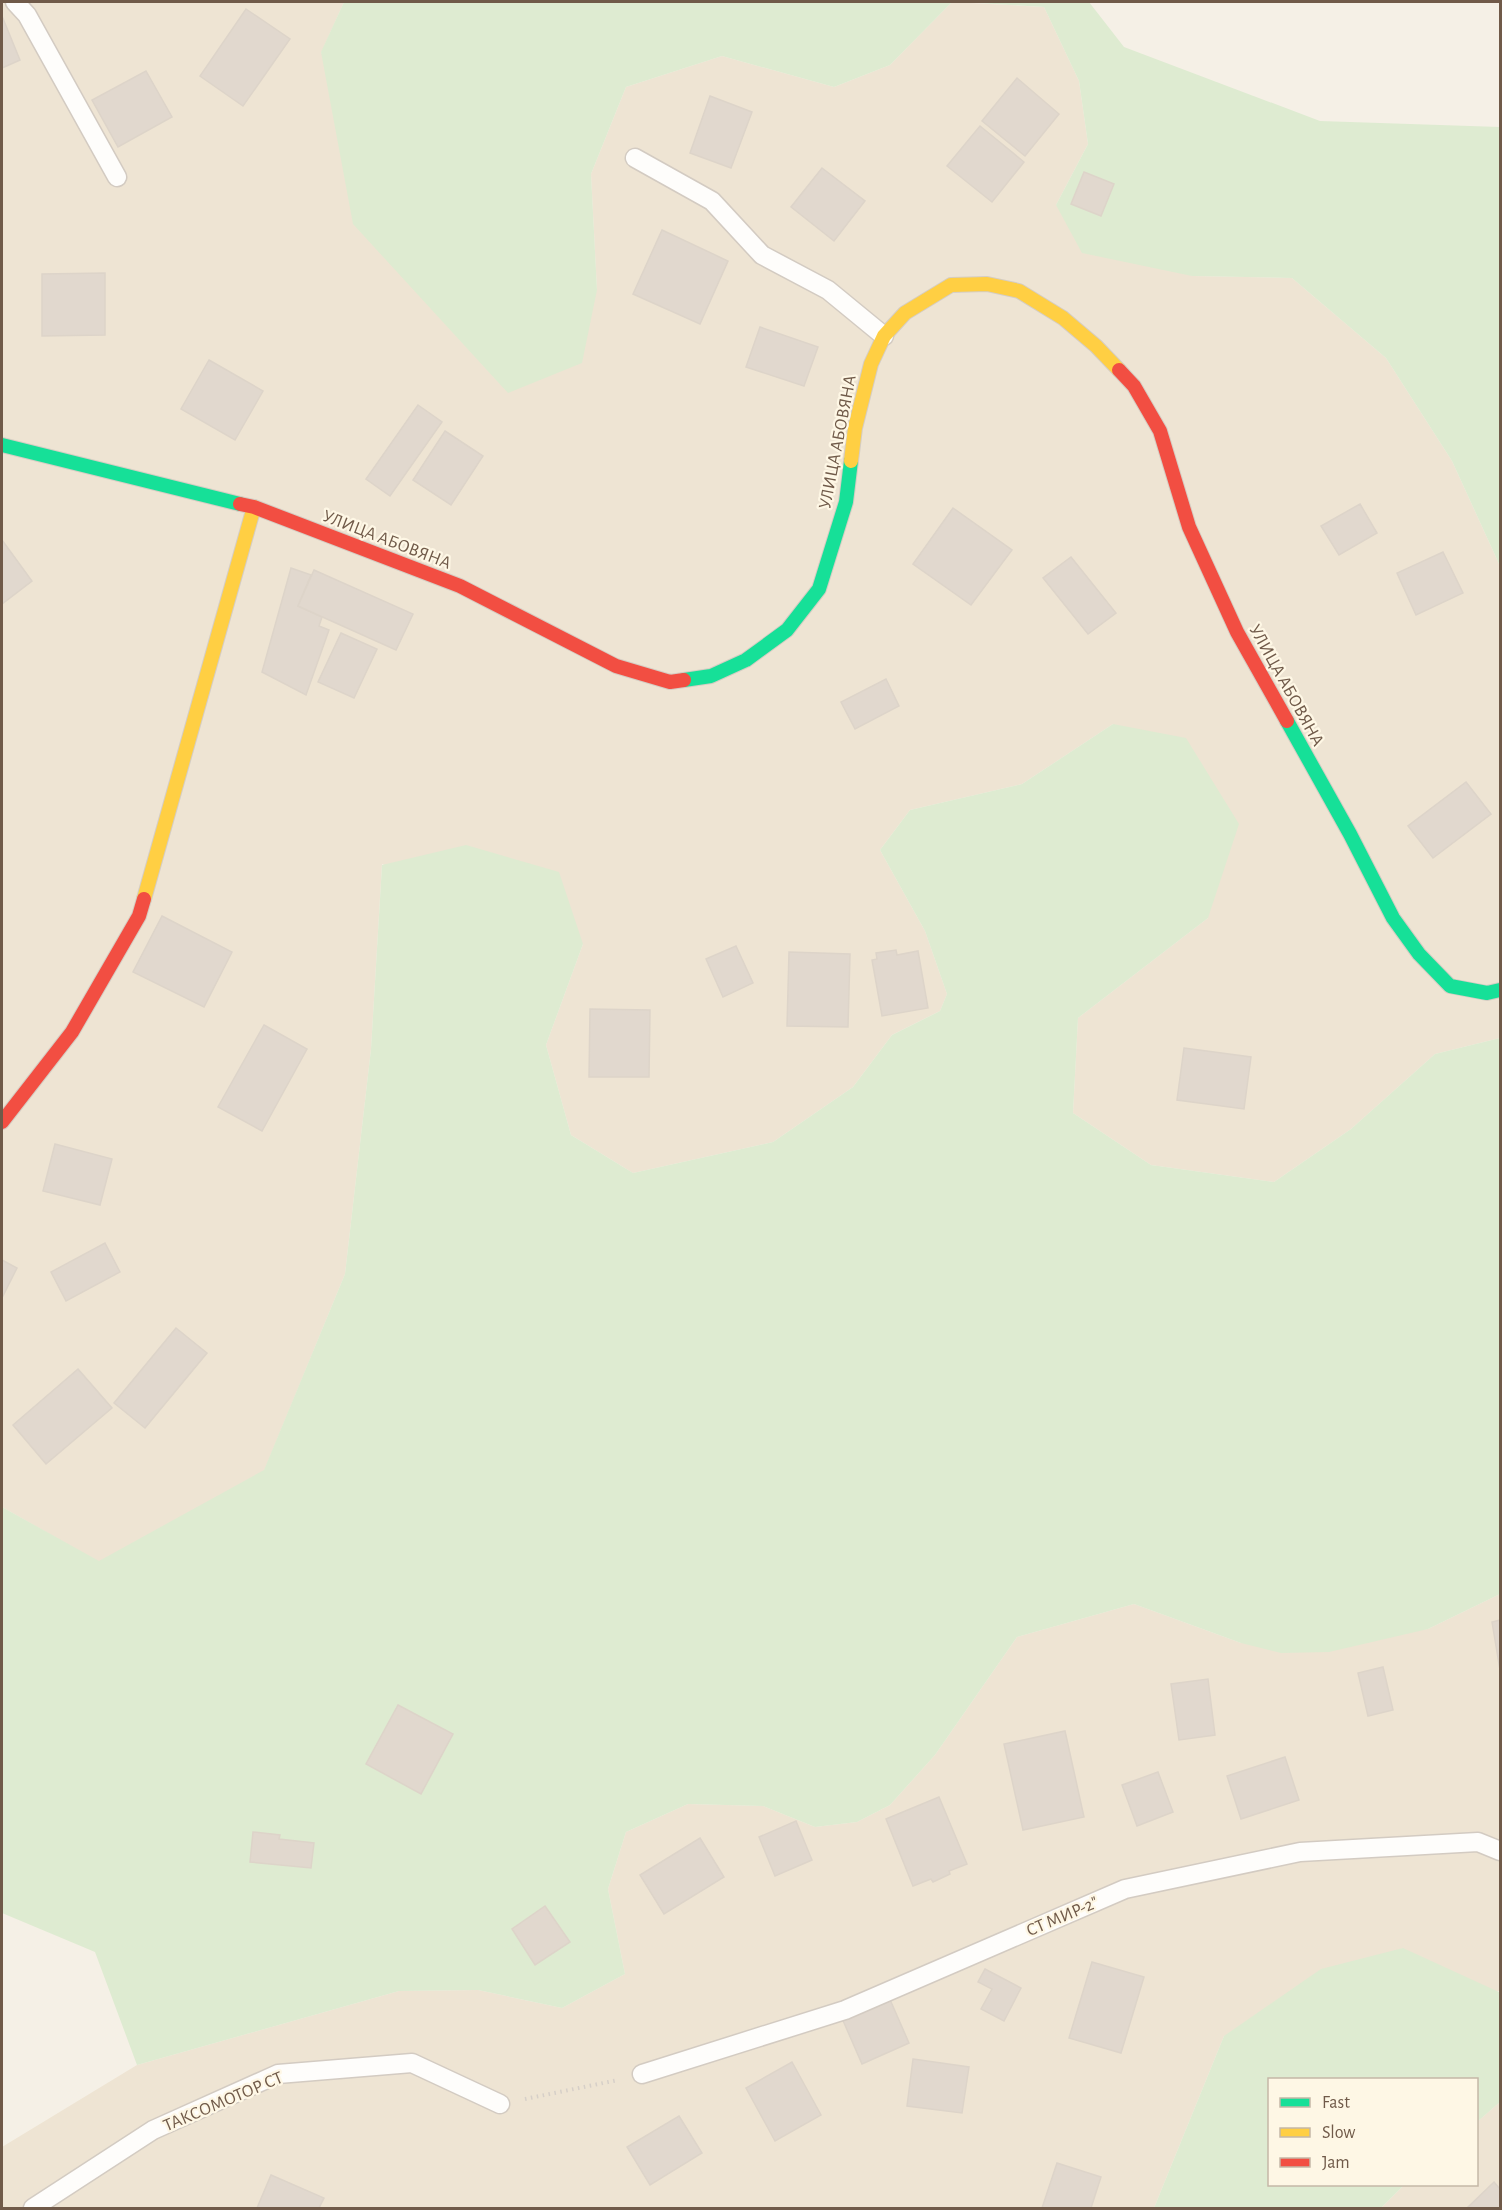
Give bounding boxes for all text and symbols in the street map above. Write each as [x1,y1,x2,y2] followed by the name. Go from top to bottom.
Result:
[816,373,860,511] street label: УЛИЦА АБОВЯНА
[320,507,454,573] street label: УЛИЦА АБОВЯНА
[1245,622,1327,750] street label: УЛИЦА АБОВЯНА
[1024,1894,1101,1940] street label: СТ МИР-2"
[161,2068,286,2135] street label: ТАКСОМОТОР СТ
[1268,2078,1478,2186] legend
[1322,2094,1350,2112] text: Fast
[1322,2124,1355,2142] text: Slow
[1322,2154,1350,2172] text: Jam

